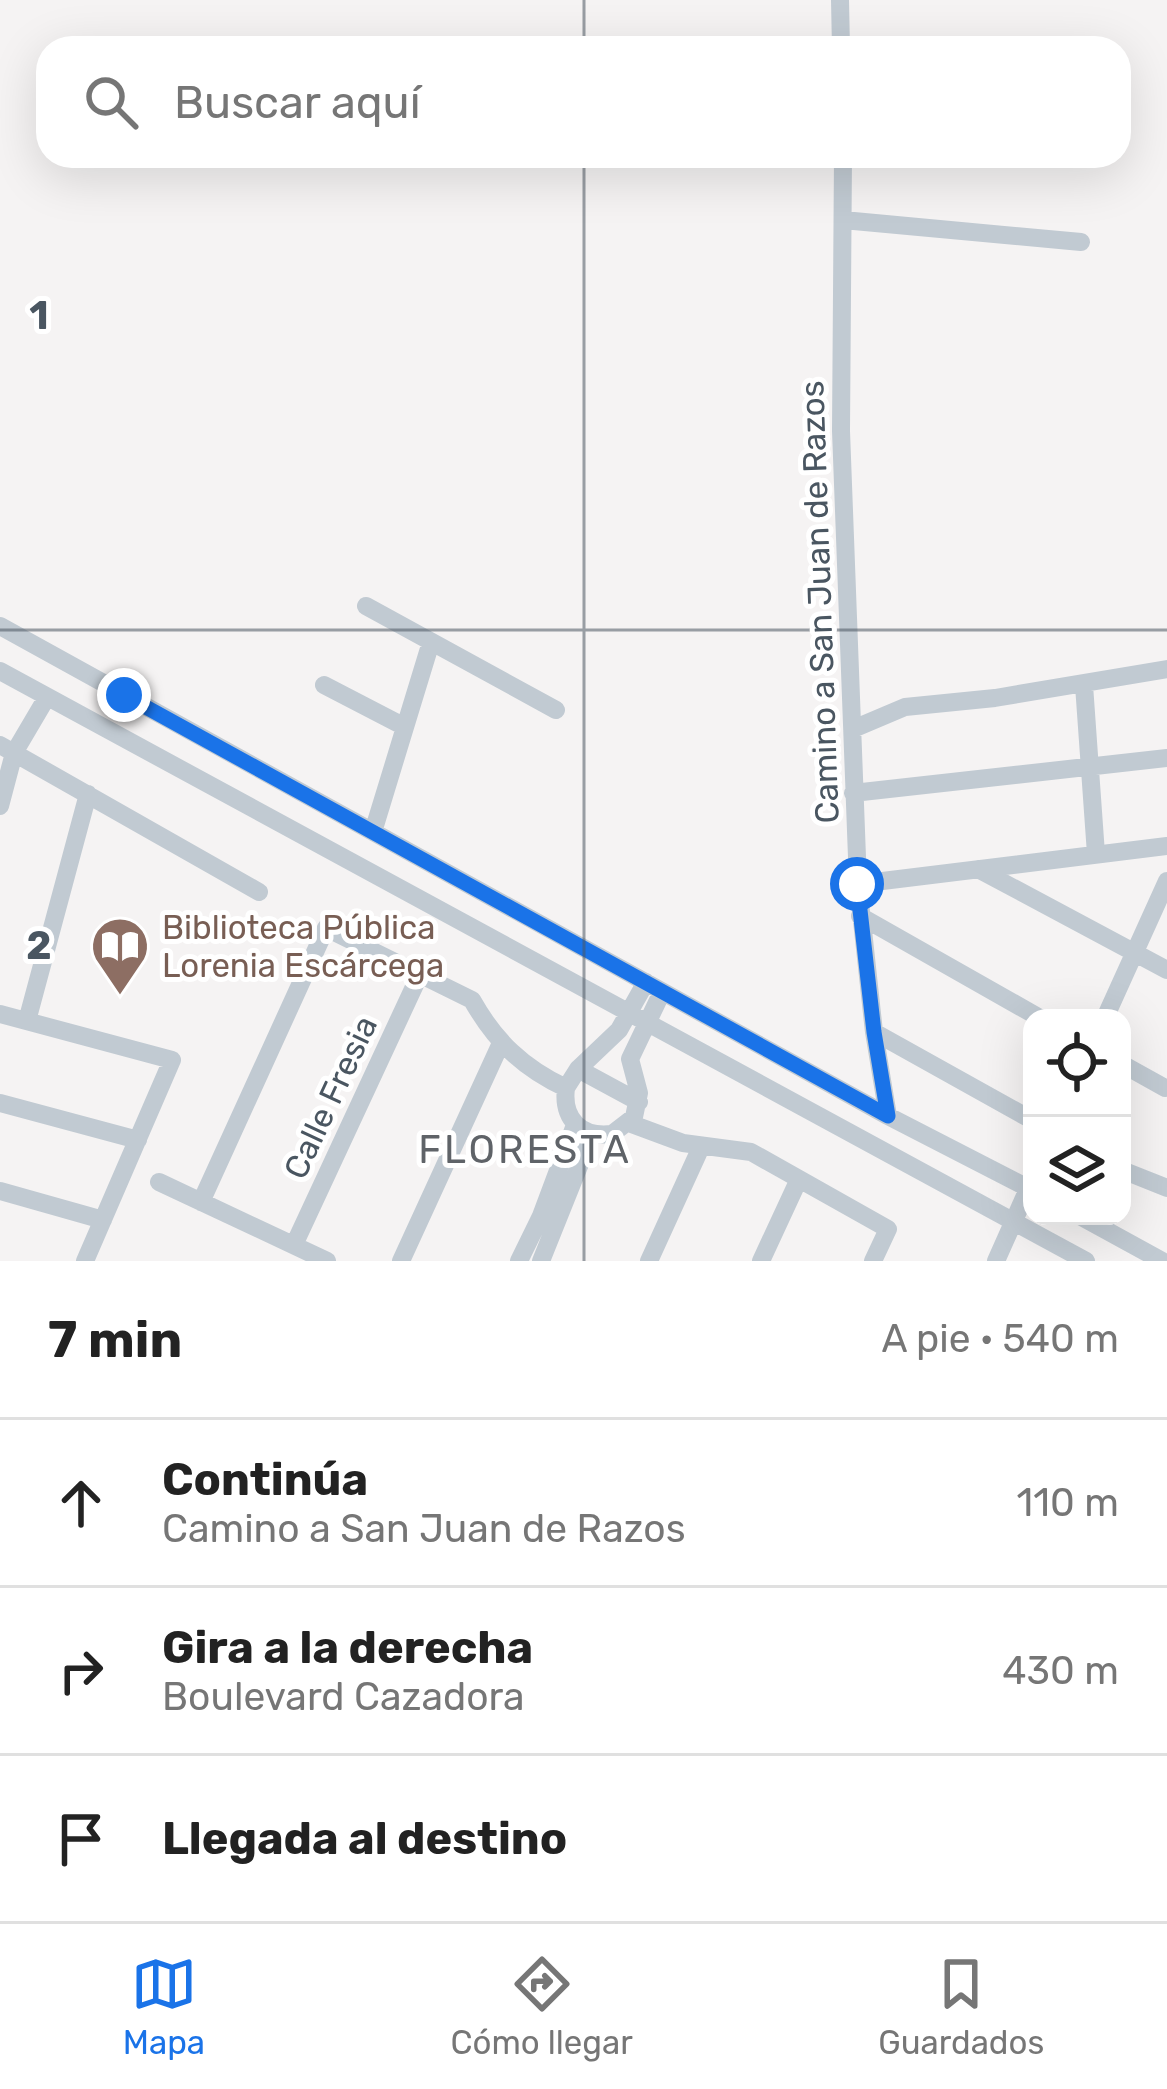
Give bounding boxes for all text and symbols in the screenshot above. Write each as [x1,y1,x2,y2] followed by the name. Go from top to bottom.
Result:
[36,36,1131,168] search box
[78,69,144,135] icon: search
[174,76,421,129] text: Buscar aquí
[29,293,49,339] text: 1
[792,380,847,824] street label: Camino a San Juan de Razos
[97,668,151,722] route end
[830,857,884,911] route start
[162,908,444,985] place label: Biblioteca Pública Lorenia Escárcega
[89,915,151,997] library icon: Biblioteca Pública Lorenia Escárcega
[26,923,52,969] text: 2
[1023,1009,1131,1225] map controls
[1023,1009,1131,1117] button: locate
[276,1010,385,1185] street label: Calle Fresia
[1023,1117,1131,1225] button: layers
[418,1127,632,1173] district label: FLORESTA
[48,1309,182,1370] text: 7 min
[881,1316,1119,1362] text: A pie · 540 m
[162,1453,368,1506] text: Continúa
[48,1470,114,1536] icon: ahead
[1017,1480,1119,1526] text: 110 m
[162,1506,686,1552] text: Camino a San Juan de Razos
[162,1621,533,1674] text: Gira a la derecha
[48,1638,114,1704] icon: right
[1002,1648,1119,1694] text: 430 m
[162,1674,525,1720] text: Boulevard Cazadora
[48,1806,114,1872] icon: arrive
[162,1812,567,1865] text: Llegada al destino
[123,1951,205,2062] tab: Mapa
[451,1951,633,2062] tab: Cómo llegar
[878,1951,1044,2062] tab: Guardados

